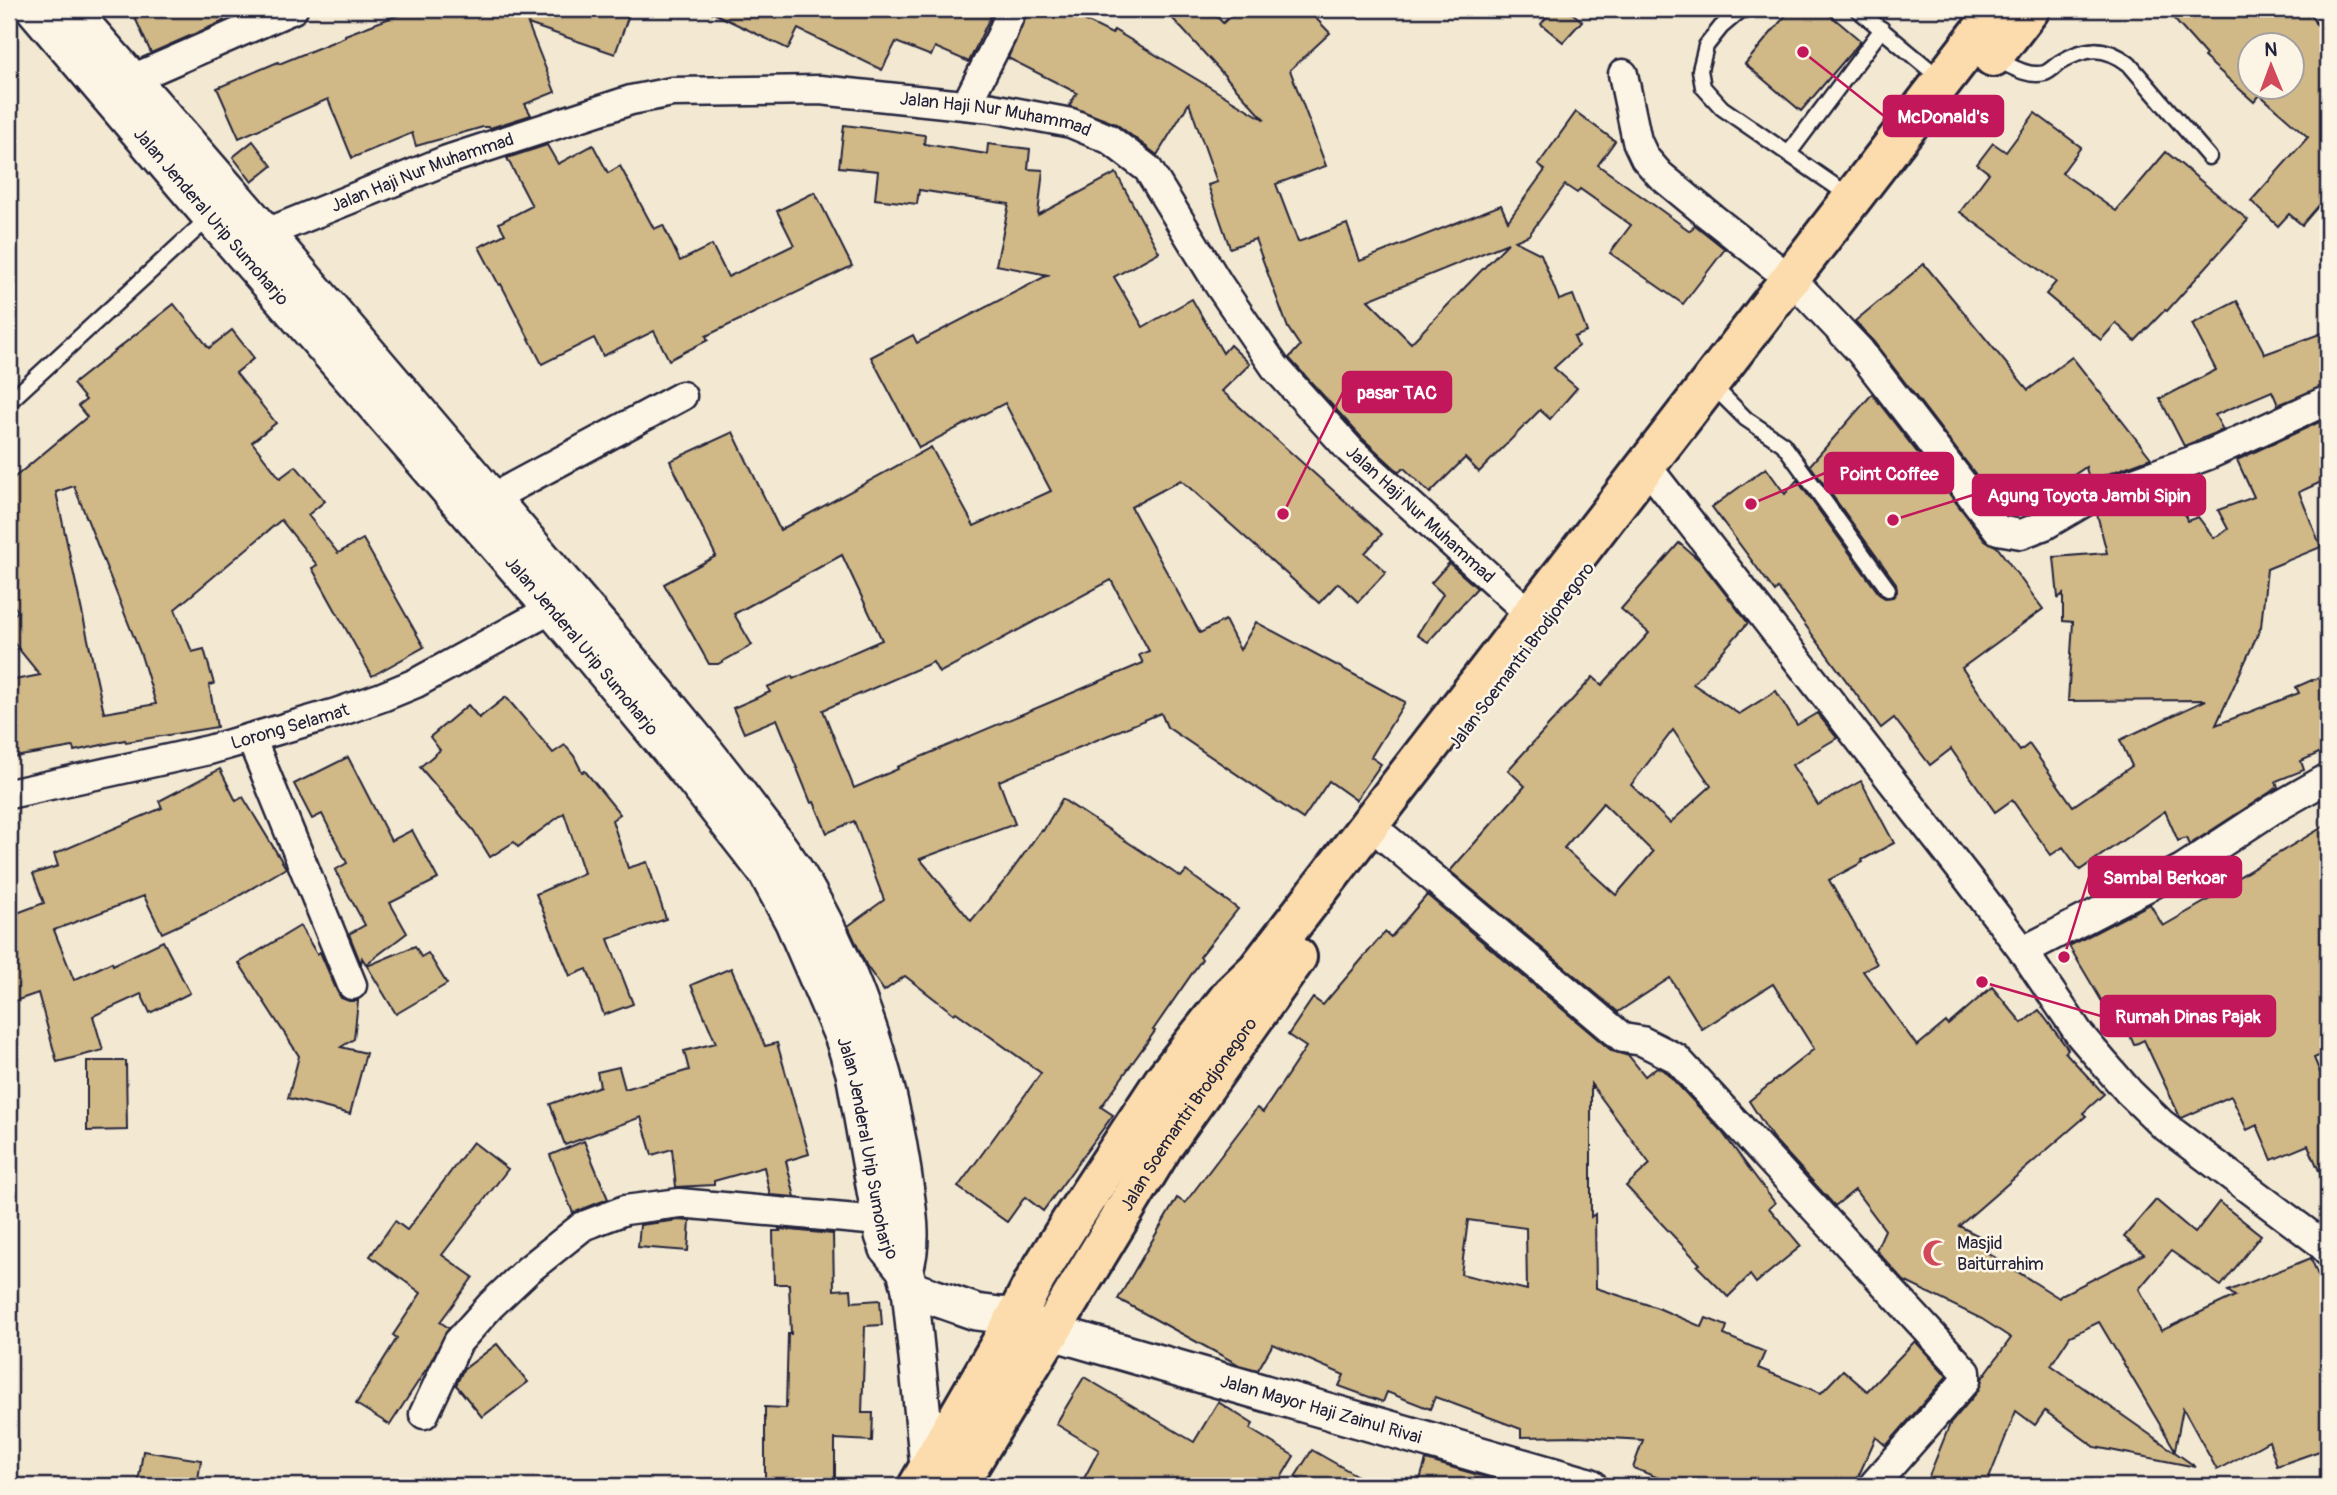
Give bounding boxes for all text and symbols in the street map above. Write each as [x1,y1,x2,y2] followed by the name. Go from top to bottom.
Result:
[2236,32,2306,102] north arrow
[2264,38,2277,62] text: N
[899,87,1095,142] street label: Jalan Haji Nur Muhammad
[1884,96,2003,136] callout: McDonald's
[1898,105,1989,129] text: McDonald's
[128,123,294,310] street label: Jalan Jenderal Urip Sumoharjo
[327,128,517,217] street label: Jalan Haji Nur Muhammad
[1343,372,1451,412] callout: pasar TAC
[1357,381,1437,405] text: pasar TAC
[1341,440,1500,588] street label: Jalan Haji Nur Muhammad
[1825,453,1953,493] callout: Point Coffee
[1839,462,1939,486] text: Point Coffee
[1973,475,2205,515] callout: Agung Toyota Jambi Sipin
[1987,484,2191,508] text: Agung Toyota Jambi Sipin
[500,551,664,740] street label: Jalan Jenderal Urip Sumoharjo
[1444,558,1600,754] street label: Jalan Soemantri Brodjonegoro
[228,698,353,755] street label: Lorong Selamat
[2089,857,2241,897] callout: Sambal Berkoar
[2103,866,2227,890] text: Sambal Berkoar
[2101,996,2275,1036] callout: Rumah Dinas Pajak
[2115,1005,2262,1029] text: Rumah Dinas Pajak
[1115,1013,1262,1215] street label: Jalan Soemantri Brodjonegoro
[832,1034,904,1265] street label: Jalan Jenderal Urip Sumoharjo
[1957,1232,2044,1276] place label: Masjid Baiturrahim
[1921,1238,1951,1268] mosque icon: Masjid Baiturrahim
[1218,1369,1424,1449] street label: Jalan Mayor Haji Zainul Rivai

